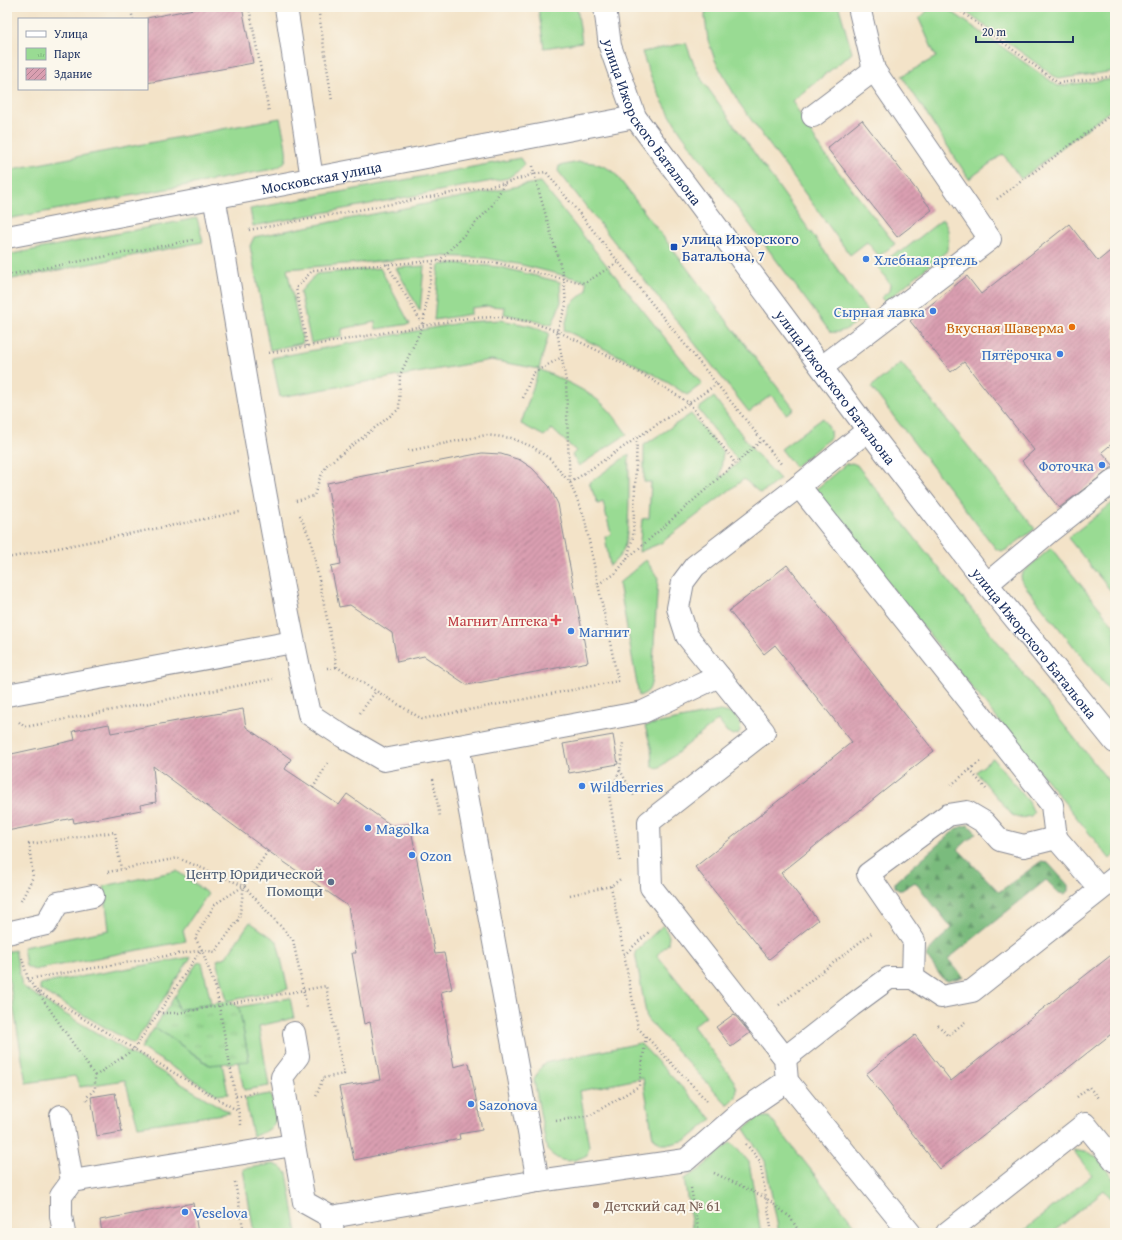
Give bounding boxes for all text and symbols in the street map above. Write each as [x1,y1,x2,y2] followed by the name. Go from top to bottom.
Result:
[18,18,148,90] legend
[976,18,1073,44] scale bar
[982,23,1006,40] text: 20 m
[54,25,88,42] text: Улица
[599,37,708,210] street label: улица Ижорского Батальона
[54,45,81,62] text: Парк
[54,65,93,82] text: Здание
[259,155,384,199] street label: Московская улица
[681,228,799,266] place label: улица Ижорского Батальона, 7
[669,242,679,252] marker: улица Ижорского Батальона, 7
[874,249,978,270] place label: Хлебная артель
[861,254,871,264] marker: Хлебная артель
[834,301,926,322] place label: Сырная лавка
[770,304,902,469] street label: улица Ижорского Батальона
[928,306,938,316] marker: Сырная лавка
[947,317,1065,338] place label: Вкусная Шаверма
[1067,322,1077,332] marker: Вкусная Шаверма
[982,344,1053,365] place label: Пятёрочка
[1055,349,1065,359] marker: Пятёрочка
[1039,455,1095,476] place label: Фоточка
[1097,460,1107,470] marker: Фоточка
[966,562,1103,723] street label: улица Ижорского Батальона
[448,610,549,631] place label: Магнит Аптека
[551,615,561,625] marker: Магнит Аптека
[579,621,630,642] place label: Магнит
[566,626,576,636] marker: Магнит
[590,776,664,797] place label: Wildberries
[577,781,587,791] marker: Wildberries
[376,818,429,839] place label: Magolka
[363,823,373,833] marker: Magolka
[420,845,452,866] place label: Ozon
[407,850,417,860] marker: Ozon
[186,863,323,901] place label: Центр Юридической Помощи
[326,877,336,887] marker: Центр Юридической Помощи
[479,1094,538,1115] place label: Sazonova
[466,1099,476,1109] marker: Sazonova
[603,1195,721,1216] place label: Детский сад № 61
[591,1200,601,1210] marker: Детский сад № 61
[193,1202,248,1223] place label: Veselova
[180,1207,190,1217] marker: Veselova

